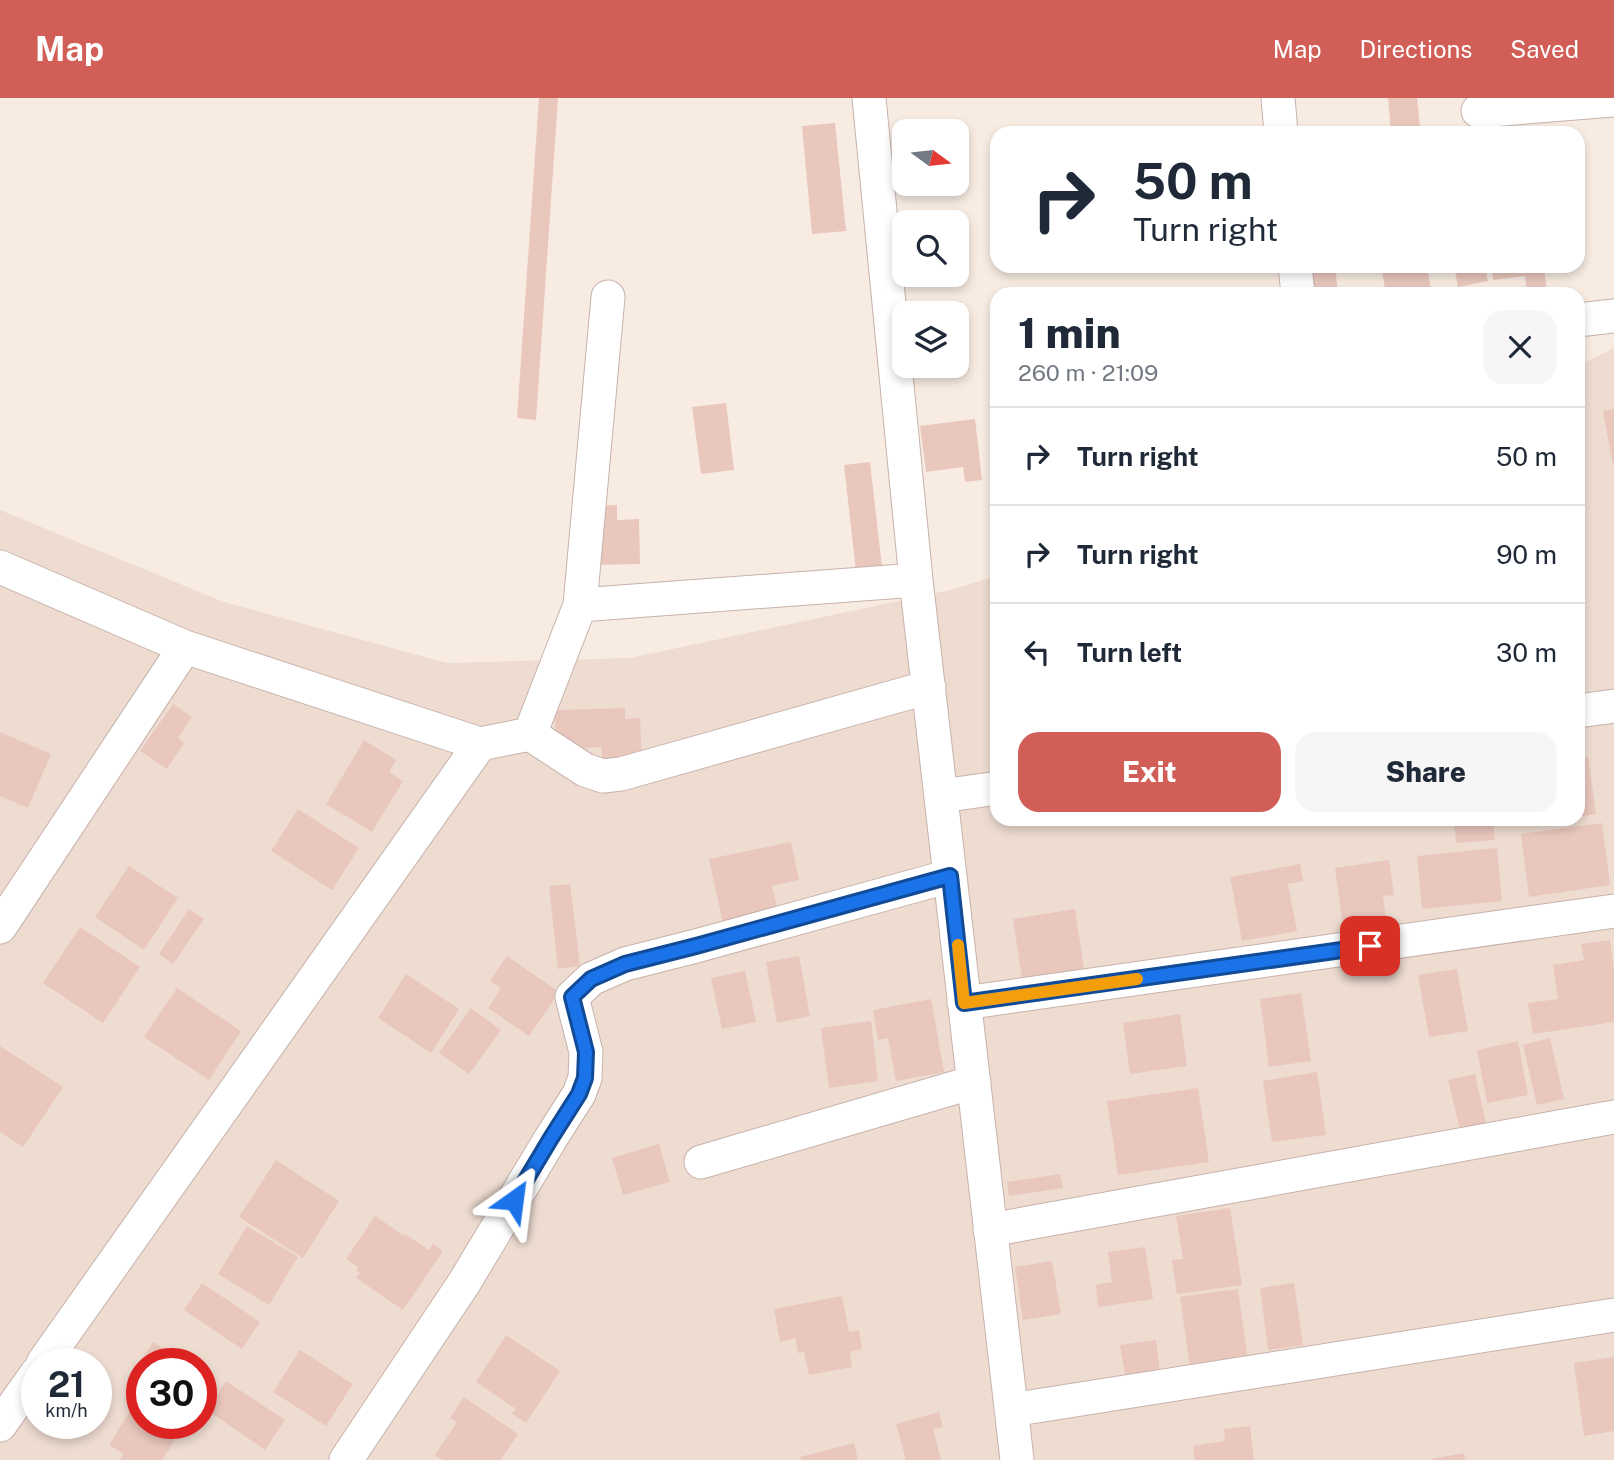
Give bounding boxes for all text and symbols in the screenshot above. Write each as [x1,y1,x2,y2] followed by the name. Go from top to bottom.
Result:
[35,30,104,68] text: Map
[1273,35,1322,63] text: Map
[1360,35,1472,63] text: Directions
[1510,35,1579,63] text: Saved
[892,119,970,196] north arrow
[892,119,969,378] map controls
[1133,152,1253,210] text: 50 m
[1018,154,1109,245] icon: right
[892,210,969,287] button: search
[1133,211,1278,248] text: Turn right
[892,301,969,378] button: layers
[1018,308,1121,357] text: 1 min
[1483,310,1557,384] button: close
[1018,359,1158,386] text: 260 m · 21:09
[1018,437,1056,475] icon: right
[1077,441,1199,472] text: Turn right
[1496,441,1557,472] text: 50 m
[1018,535,1056,573] icon: right
[1077,539,1199,570] text: Turn right
[1496,539,1557,570] text: 90 m
[1018,633,1056,671] icon: left
[1077,637,1182,668] text: Turn left
[1496,637,1557,668] text: 30 m
[1018,732,1281,812] button: Exit
[1295,732,1557,812] button: Share
[1340,916,1400,976] pin
[1351,927,1389,965] icon: arrive
[477,1163,551,1237] position arrow
[126,1348,217,1439] speed limit sign: 30
[48,1364,85,1405] text: 21
[45,1400,88,1421] text: km/h

